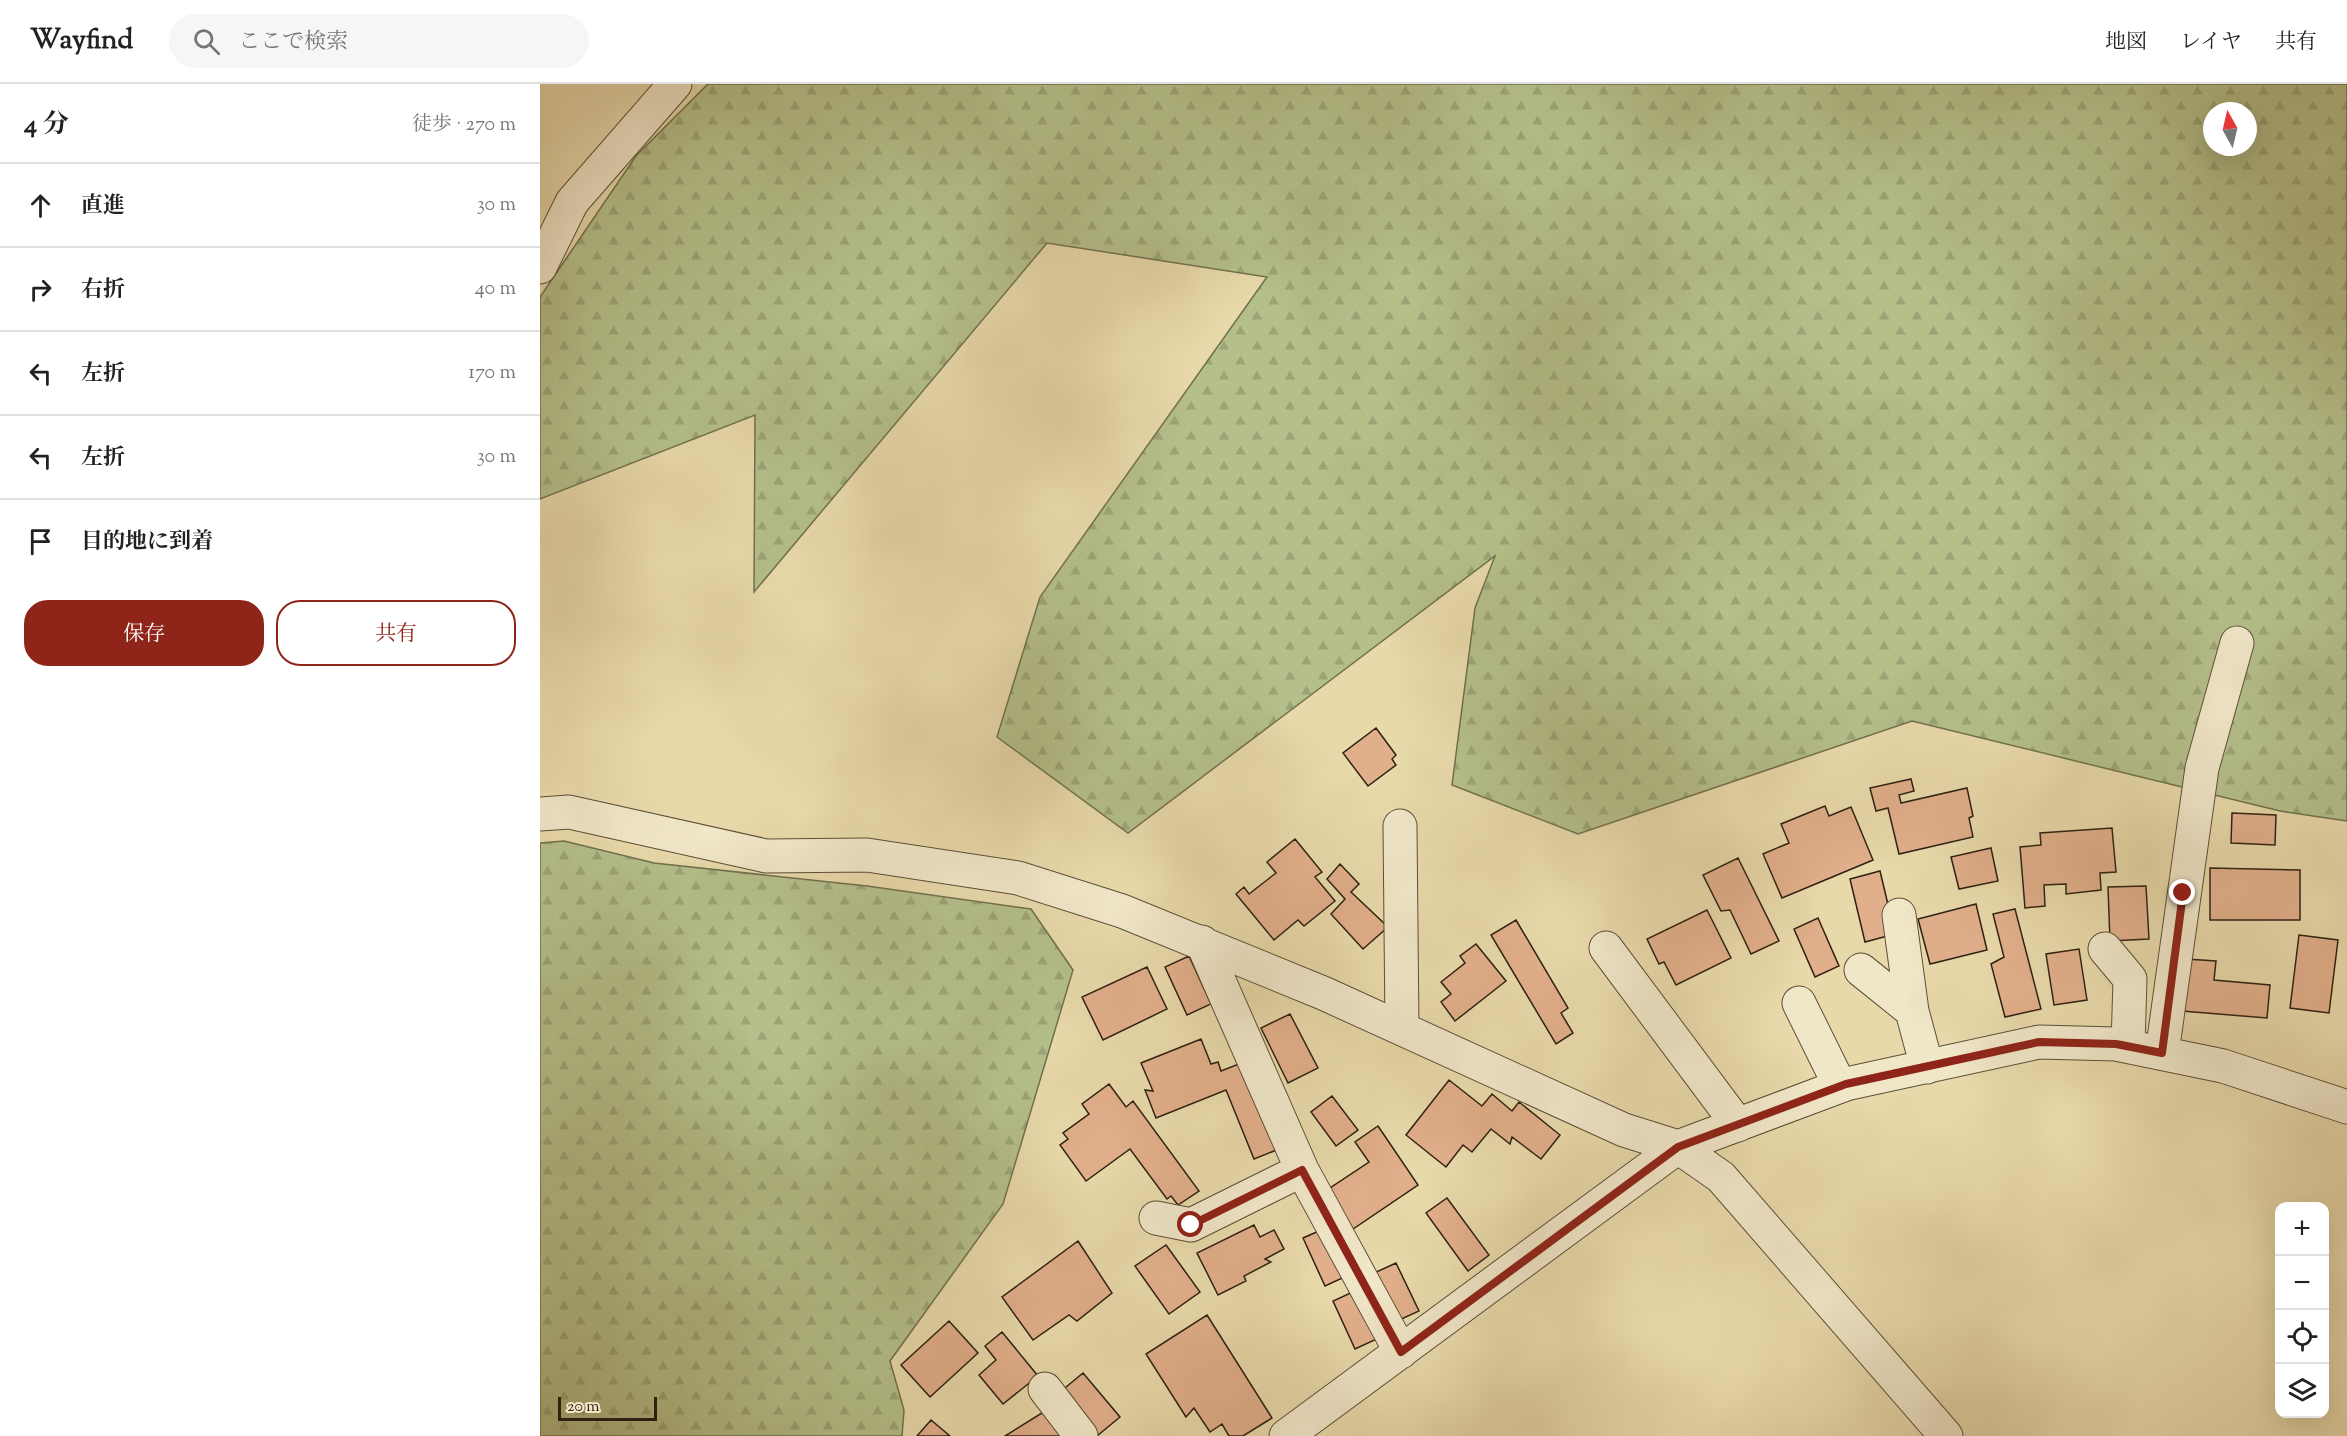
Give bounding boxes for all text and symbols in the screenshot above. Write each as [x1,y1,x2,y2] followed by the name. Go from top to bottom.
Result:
[169,14,589,68] search box
[30,21,133,61] text: Wayfind
[190,25,223,58] icon: search
[238,27,348,59] text: ここで検索
[2105,28,2147,58] text: 地図
[2180,28,2242,58] text: レイヤ
[2275,28,2317,58] text: 共有
[2203,102,2257,156] north arrow
[24,107,69,144] text: 4 分
[412,111,516,140] text: 徒歩 · 270 m
[24,189,57,222] icon: ahead
[81,191,125,223] text: 直進
[477,191,516,220] text: 30 m
[24,273,57,306] icon: right
[81,275,125,307] text: 右折
[475,275,516,304] text: 40 m
[24,357,57,390] icon: left
[81,359,125,391] text: 左折
[468,359,516,388] text: 170 m
[24,441,57,474] icon: left
[81,443,125,475] text: 左折
[477,443,516,472] text: 30 m
[24,525,57,558] icon: arrive
[81,527,213,559] text: 目的地に到着
[24,600,264,666] button: 保存
[276,600,516,666] button: 共有
[2169,879,2195,905] route end
[2275,1202,2329,1418] map controls
[2275,1202,2329,1256] button: +
[1177,1211,1203,1237] route start
[2275,1256,2329,1310] button: −
[2275,1310,2329,1364] button: locate
[2275,1364,2329,1418] button: layers
[558,1394,657,1422] scale bar
[567,1396,600,1419] text: 20 m

